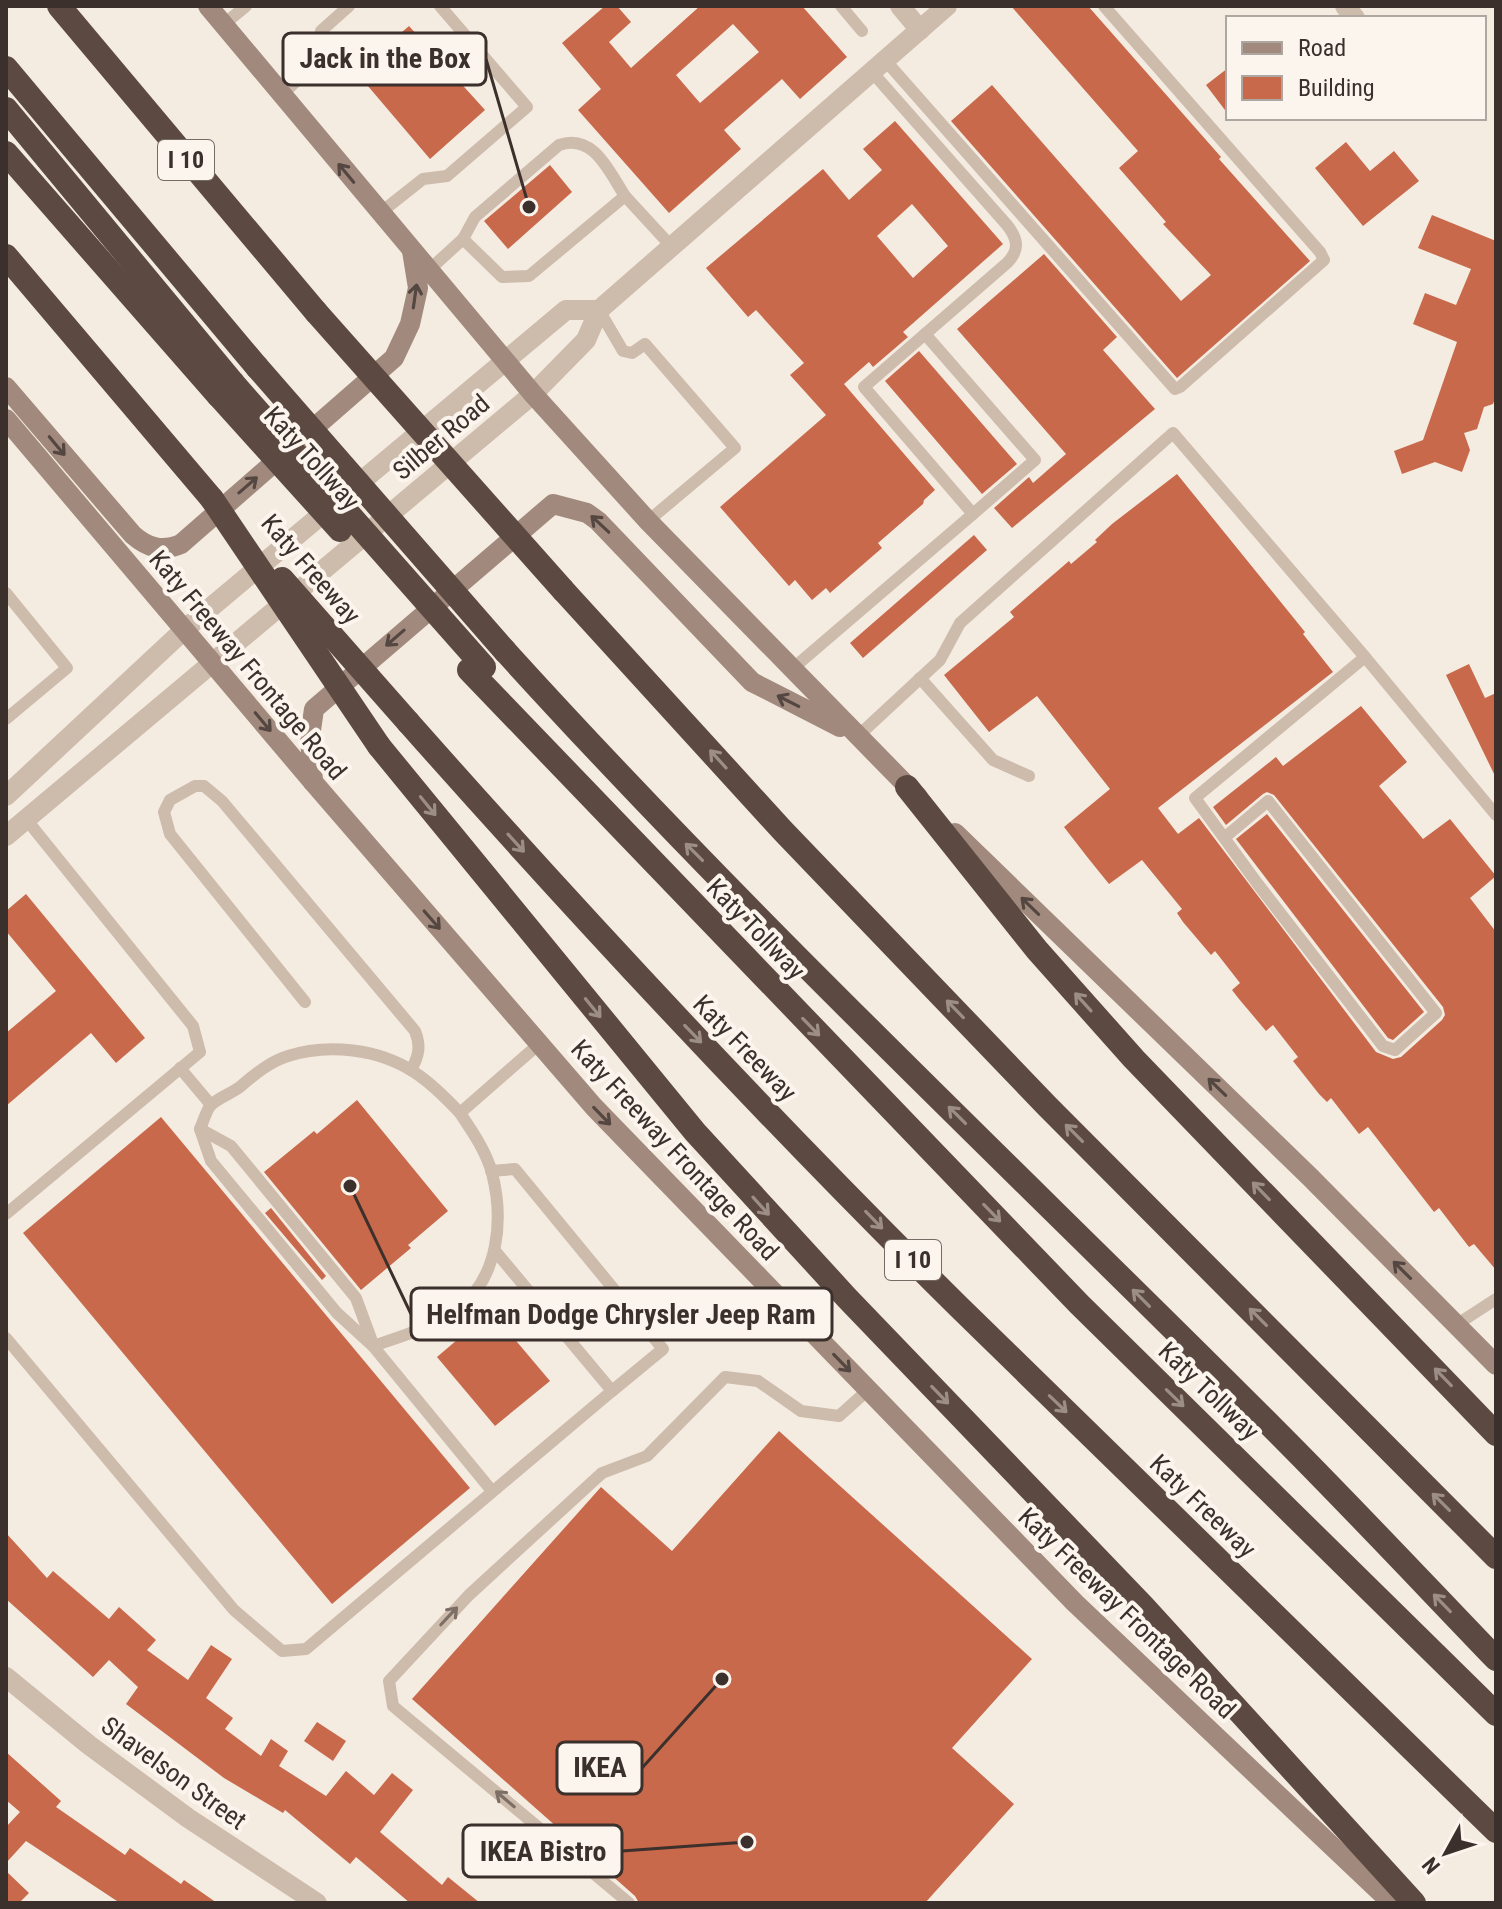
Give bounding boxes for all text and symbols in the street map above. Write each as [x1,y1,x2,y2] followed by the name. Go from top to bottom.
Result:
[1226,16,1486,120] legend
[283,33,486,85] callout: Jack in the Box
[1298,34,1346,62] text: Road
[299,42,471,75] text: Jack in the Box
[1298,74,1375,102] text: Building
[158,140,214,180] road number: I 10
[337,163,355,184] one-way arrow
[408,283,423,309] one-way arrow
[387,388,495,486] street label: Silber Road
[258,400,366,516] street label: Katy Tollway
[48,435,66,456] one-way arrow
[238,476,258,494] one-way arrow
[255,508,367,630] street label: Katy Freeway
[590,515,610,534] one-way arrow
[143,544,353,786] street label: Katy Freeway Frontage Road
[386,629,406,647] one-way arrow
[777,692,801,708] one-way arrow
[254,711,272,732] one-way arrow
[709,750,727,770] one-way arrow
[419,796,437,817] one-way arrow
[506,833,524,853] one-way arrow
[685,843,704,862] one-way arrow
[701,873,811,986] street label: Katy Tollway
[1021,897,1040,916] one-way arrow
[423,909,441,929] one-way arrow
[687,989,803,1107] street label: Katy Freeway
[1074,992,1092,1012] one-way arrow
[584,997,602,1018] one-way arrow
[945,999,964,1019] one-way arrow
[801,1017,820,1036] one-way arrow
[683,1024,702,1044] one-way arrow
[565,1034,785,1266] street label: Katy Freeway Frontage Road
[1208,1078,1227,1097] one-way arrow
[947,1105,966,1125] one-way arrow
[593,1106,612,1126] one-way arrow
[1065,1123,1084,1143] one-way arrow
[1252,1182,1271,1201] one-way arrow
[752,1195,770,1215] one-way arrow
[982,1203,1001,1222] one-way arrow
[864,1210,883,1230] one-way arrow
[885,1240,941,1280] road number: I 10
[1393,1261,1412,1280] one-way arrow
[411,1288,832,1340] callout: Helfman Dodge Chrysler Jeep Ram
[1132,1289,1151,1308] one-way arrow
[426,1298,816,1331] text: Helfman Dodge Chrysler Jeep Ram
[1249,1308,1268,1327] one-way arrow
[1153,1336,1266,1446] street label: Katy Tollway
[832,1353,851,1372] one-way arrow
[1434,1368,1453,1387] one-way arrow
[930,1385,949,1405] one-way arrow
[1165,1388,1185,1407] one-way arrow
[1048,1394,1067,1413] one-way arrow
[1144,1448,1262,1564] street label: Katy Freeway
[1432,1493,1451,1512] one-way arrow
[1012,1501,1242,1725] street label: Katy Freeway Frontage Road
[1432,1593,1451,1613] one-way arrow
[440,1606,459,1626] one-way arrow
[96,1710,252,1836] street label: Shavelson Street
[557,1742,642,1794] callout: IKEA
[573,1751,627,1784] text: IKEA
[495,1790,516,1808] one-way arrow
[1406,1813,1486,1893] north arrow
[463,1825,622,1877] callout: IKEA Bistro
[480,1835,606,1868] text: IKEA Bistro
[1417,1852,1445,1879] text: N

